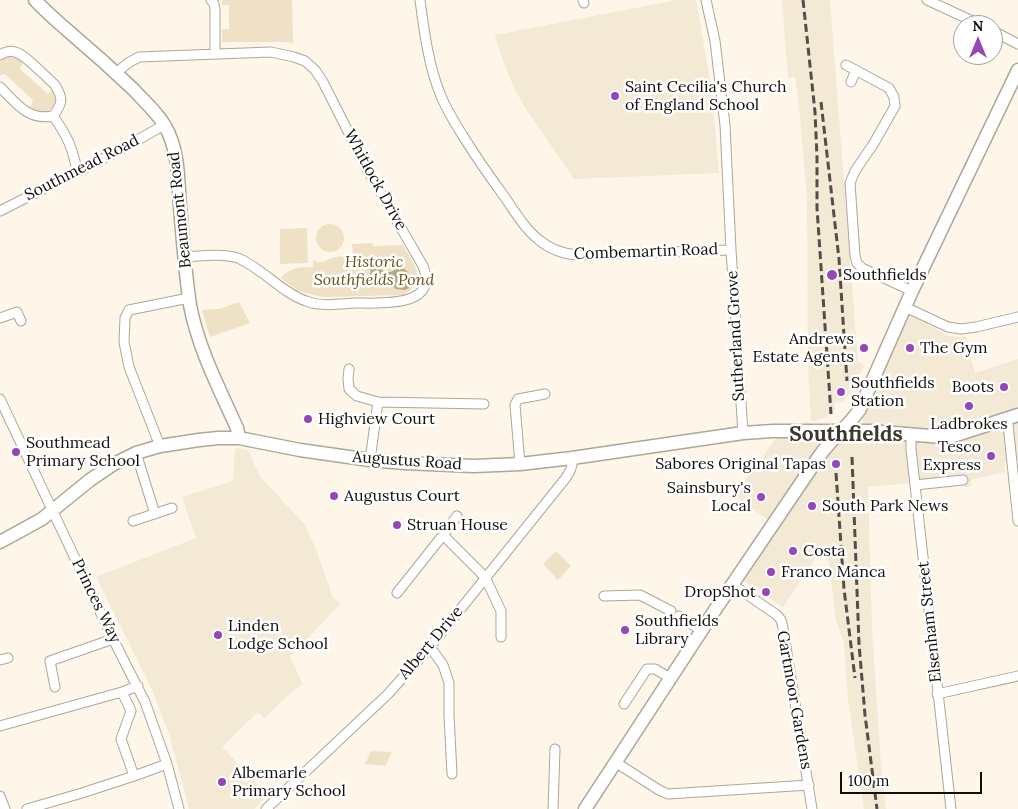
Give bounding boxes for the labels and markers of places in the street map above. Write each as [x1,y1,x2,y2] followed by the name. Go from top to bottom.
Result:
[625,77,787,115] place label: Saint Cecilia's Church of England School
[609,90,621,102] marker: Saint Cecilia's Church of England School
[843,265,927,285] place label: Southfields
[825,268,839,282] marker: Southfields
[753,329,854,367] place label: Andrews Estate Agents
[920,338,988,358] place label: The Gym
[858,342,870,354] marker: Andrews Estate Agents
[904,342,916,354] marker: The Gym
[851,373,935,411] place label: Southfields Station
[952,377,994,397] place label: Boots
[998,381,1010,393] marker: Boots
[835,386,847,398] marker: Southfields Station
[963,400,975,412] marker: Ladbrokes
[318,409,435,429] place label: Highview Court
[302,413,314,425] marker: Highview Court
[930,414,1008,434] place label: Ladbrokes
[26,433,140,471] place label: Southmead Primary School
[923,437,981,475] place label: Tesco Express
[10,446,22,458] marker: Southmead Primary School
[985,450,997,462] marker: Tesco Express
[655,454,826,474] place label: Sabores Original Tapas
[830,458,842,470] marker: Sabores Original Tapas
[667,478,751,516] place label: Sainsbury's Local
[344,486,460,506] place label: Augustus Court
[328,490,340,502] marker: Augustus Court
[755,491,767,503] marker: Sainsbury's Local
[822,496,948,516] place label: South Park News
[806,500,818,512] marker: South Park News
[407,515,508,535] place label: Struan House
[391,519,403,531] marker: Struan House
[803,541,845,561] place label: Costa
[787,545,799,557] marker: Costa
[781,562,886,582] place label: Franco Manca
[765,566,777,578] marker: Franco Manca
[684,582,756,602] place label: DropShot
[760,586,772,598] marker: DropShot
[635,611,719,649] place label: Southfields Library
[228,616,328,654] place label: Linden Lodge School
[619,624,631,636] marker: Southfields Library
[212,629,224,641] marker: Linden Lodge School
[232,763,346,801] place label: Albemarle Primary School
[216,776,228,788] marker: Albemarle Primary School

